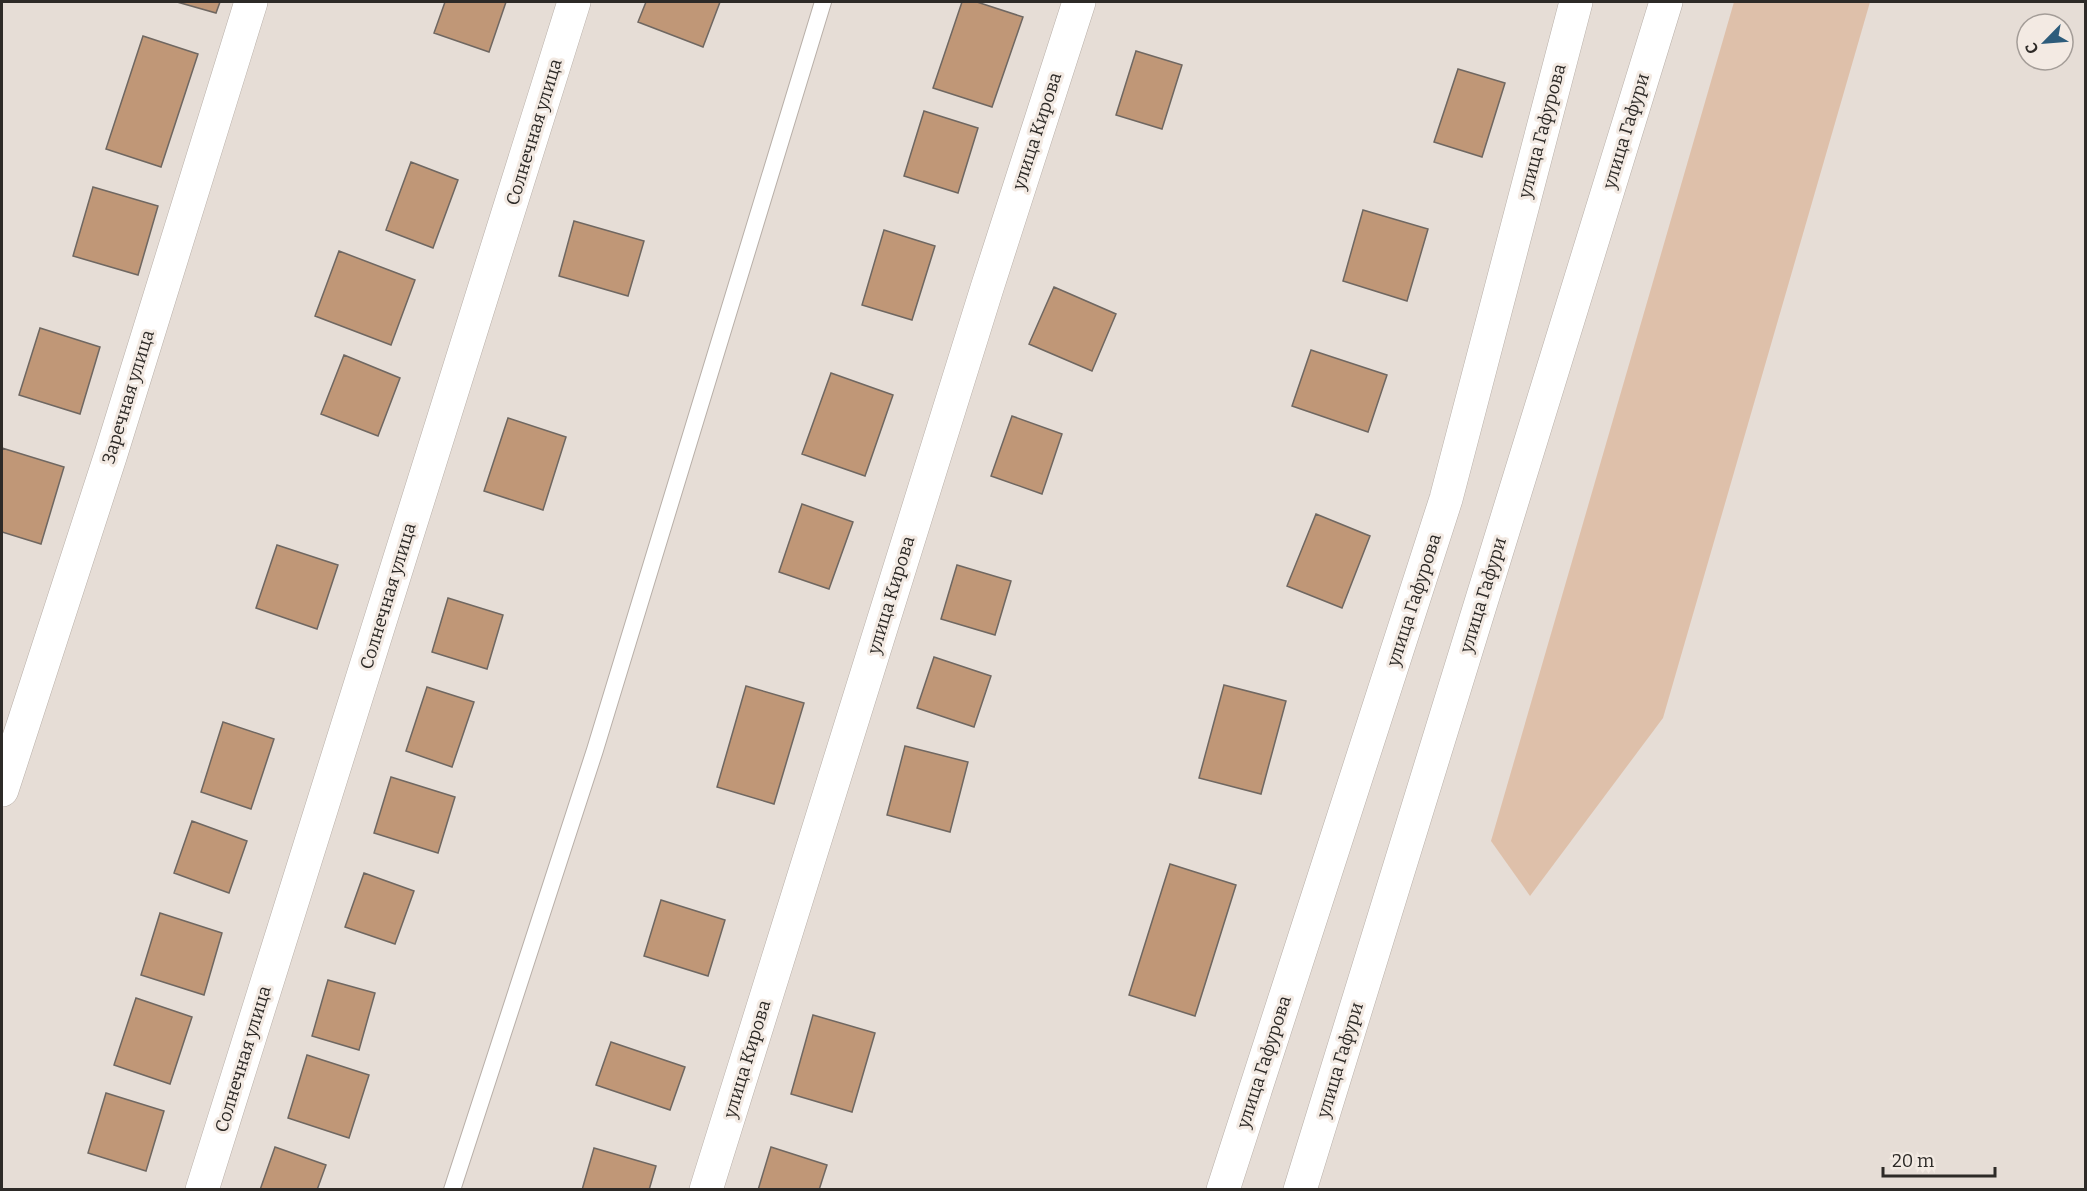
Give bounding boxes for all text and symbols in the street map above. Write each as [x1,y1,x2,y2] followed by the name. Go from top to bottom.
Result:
[2015,12,2075,72] north arrow
[2021,40,2043,57] text: С
[501,56,567,208] street label: Солнечная улица
[1513,61,1571,202] street label: улица Гафурова
[1007,69,1066,193] street label: улица Кирова
[1598,70,1654,192] street label: улица Гафури
[97,327,159,467] street label: Заречная улица
[355,520,421,672] street label: Солнечная улица
[1382,531,1446,670] street label: улица Гафурова
[862,533,919,658] street label: улица Кирова
[1455,534,1511,656] street label: улица Гафури
[210,983,276,1135] street label: Солнечная улица
[1232,993,1296,1132] street label: улица Гафурова
[718,997,775,1122] street label: улица Кирова
[1312,999,1368,1121] street label: улица Гафури
[1883,1140,1996,1178] scale bar
[1892,1150,1934,1172] text: 20 m

